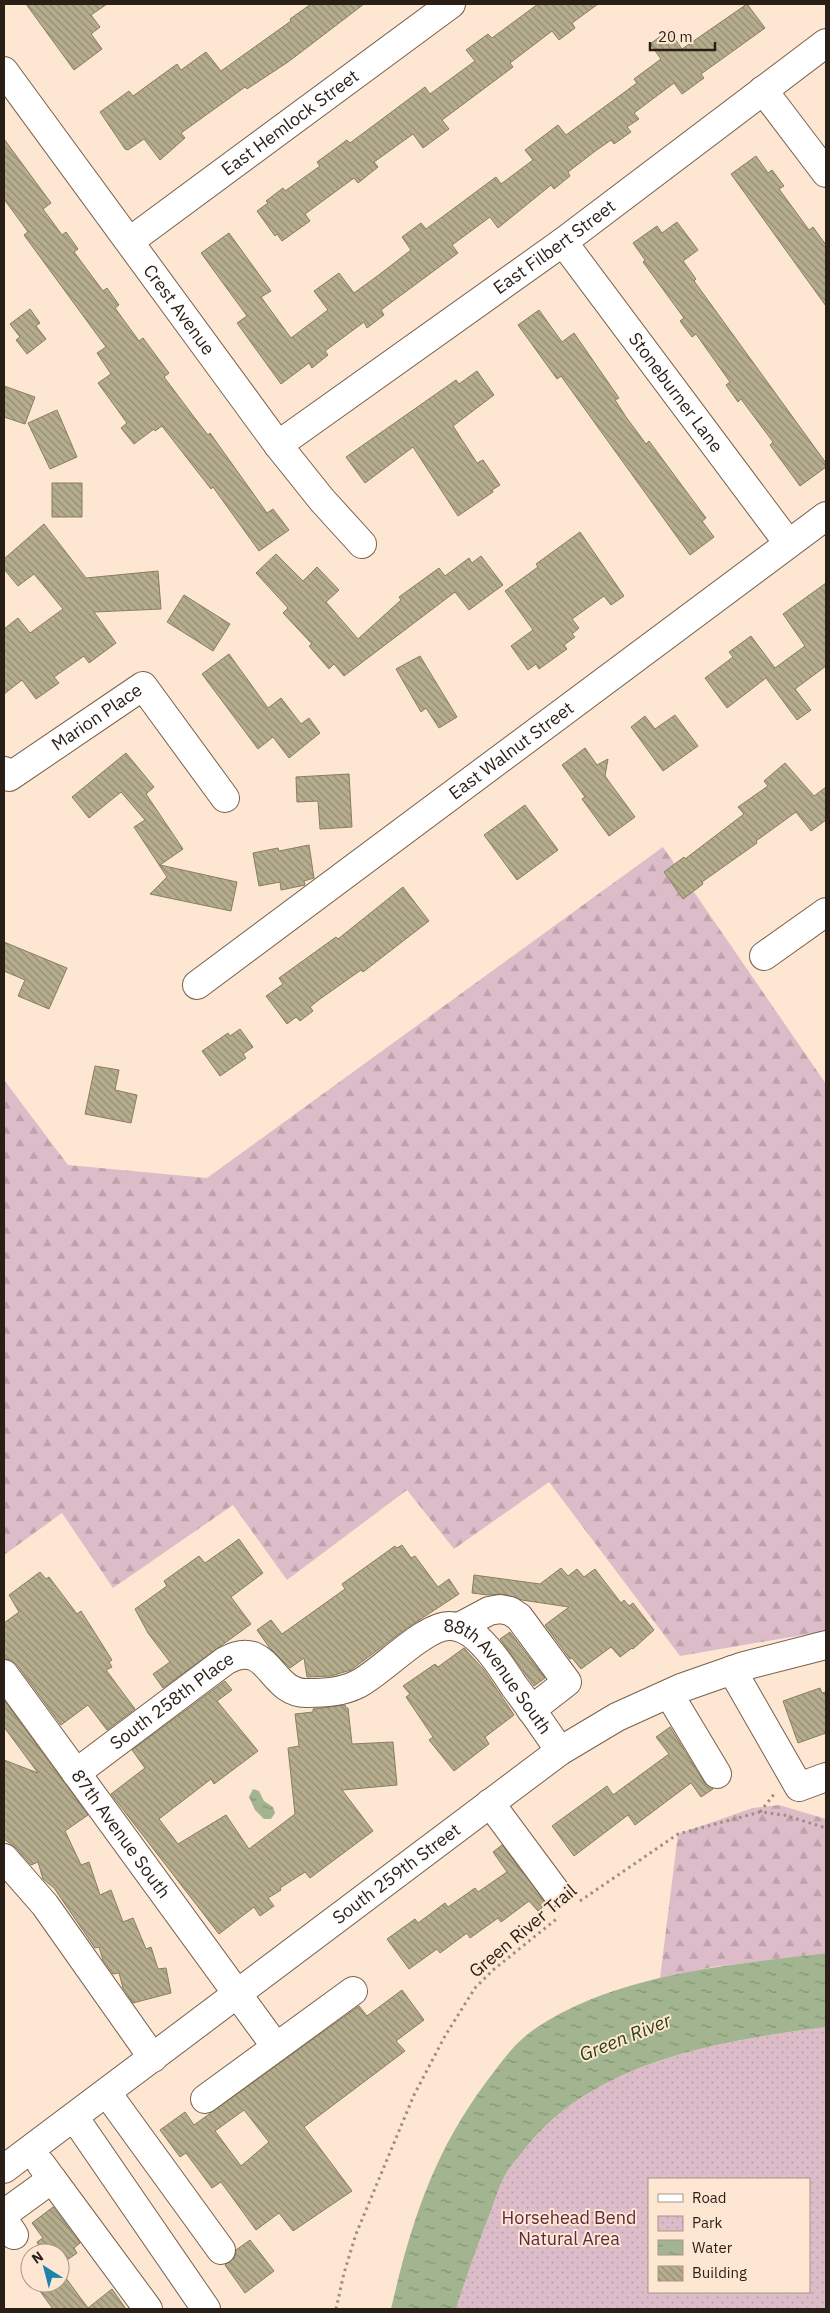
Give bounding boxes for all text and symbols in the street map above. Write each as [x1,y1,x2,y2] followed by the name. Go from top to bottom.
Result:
[650,20,715,52] scale bar
[658,27,693,46] text: 20 m
[217,64,363,181] street label: East Hemlock Street
[489,194,620,299] street label: East Filbert Street
[138,260,220,360] street label: Crest Avenue
[624,328,728,457] street label: Stoneburner Lane
[47,678,146,756] street label: Marion Place
[444,696,578,804] street label: East Walnut Street
[443,1614,557,1738] street label: 88th Avenue South
[105,1646,237,1755] street label: South 258th Place
[66,1765,176,1903] street label: 87th Avenue South
[328,1818,465,1929] street label: South 259th Street
[464,1879,581,1982] street label: Green River Trail
[576,2007,675,2066] water label: Green River
[648,2178,810,2293] legend
[692,2188,727,2207] text: Road
[502,2206,636,2250] park label: Horsehead Bend Natural Area
[692,2213,722,2232] text: Park
[692,2238,733,2257] text: Water
[20,2243,70,2293] north arrow
[28,2247,47,2268] text: N
[692,2263,747,2282] text: Building

